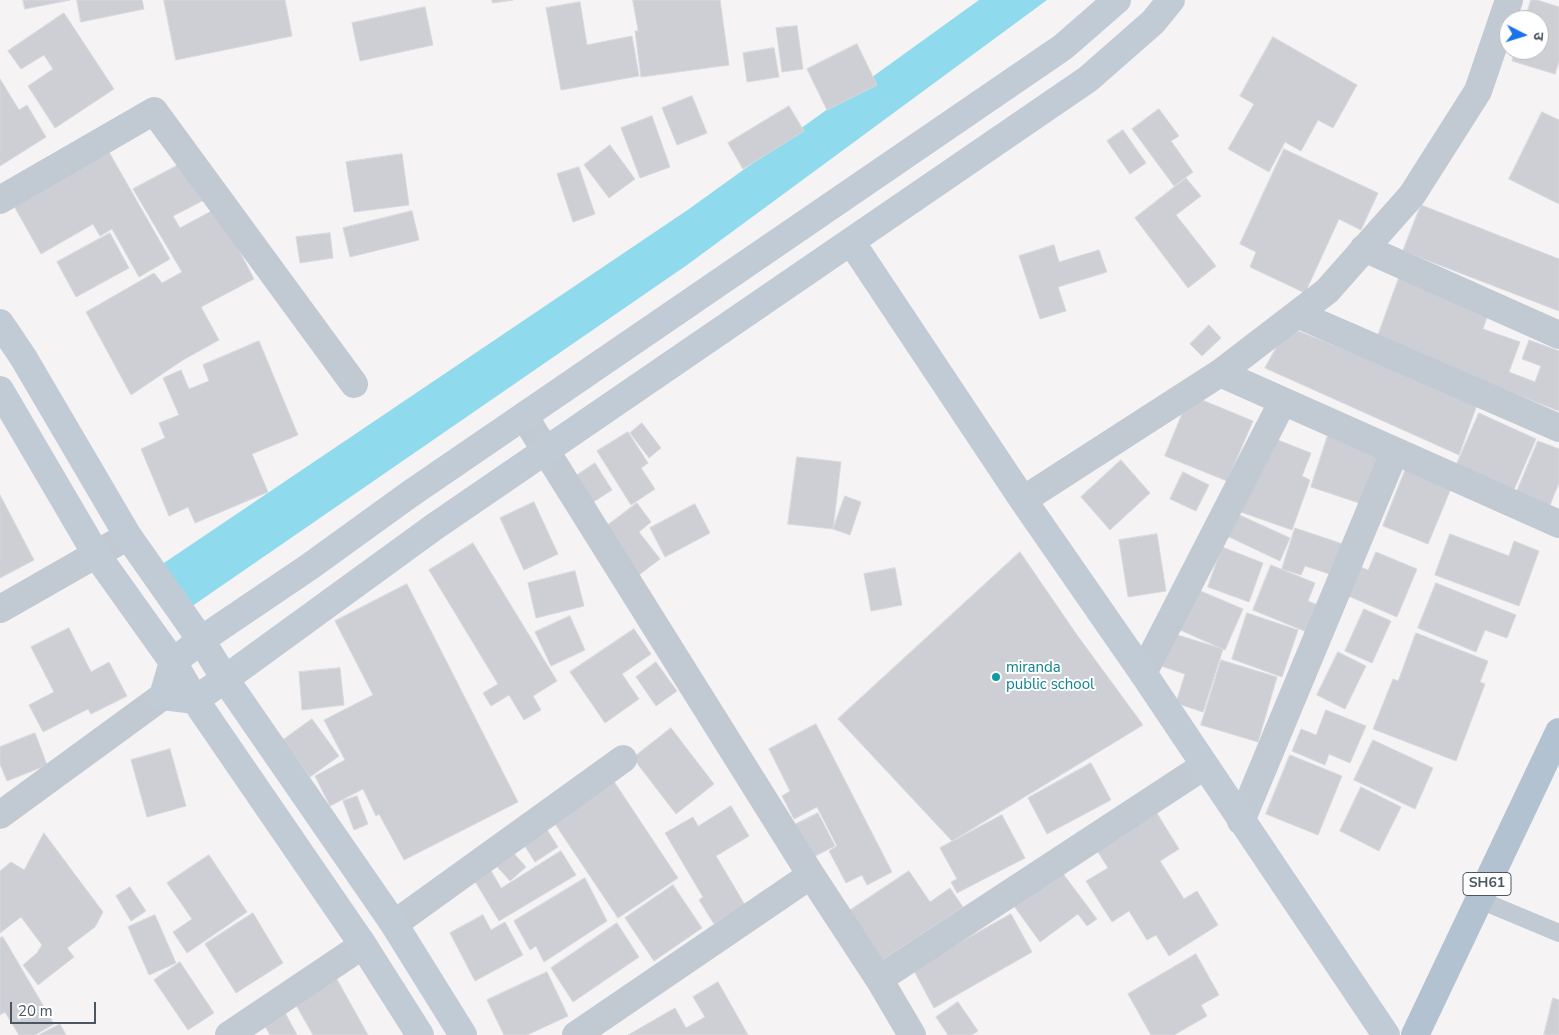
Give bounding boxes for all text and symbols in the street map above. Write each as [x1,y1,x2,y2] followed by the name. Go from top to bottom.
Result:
[1499,10,1549,60] north arrow
[1529,31,1548,41] text: उ
[1006,659,1094,694] place label: miranda public school
[990,671,1002,683] marker: miranda public school
[1463,872,1511,896] road number: SH61
[12,992,99,1024] scale bar
[18,1001,53,1021] text: 20 m

